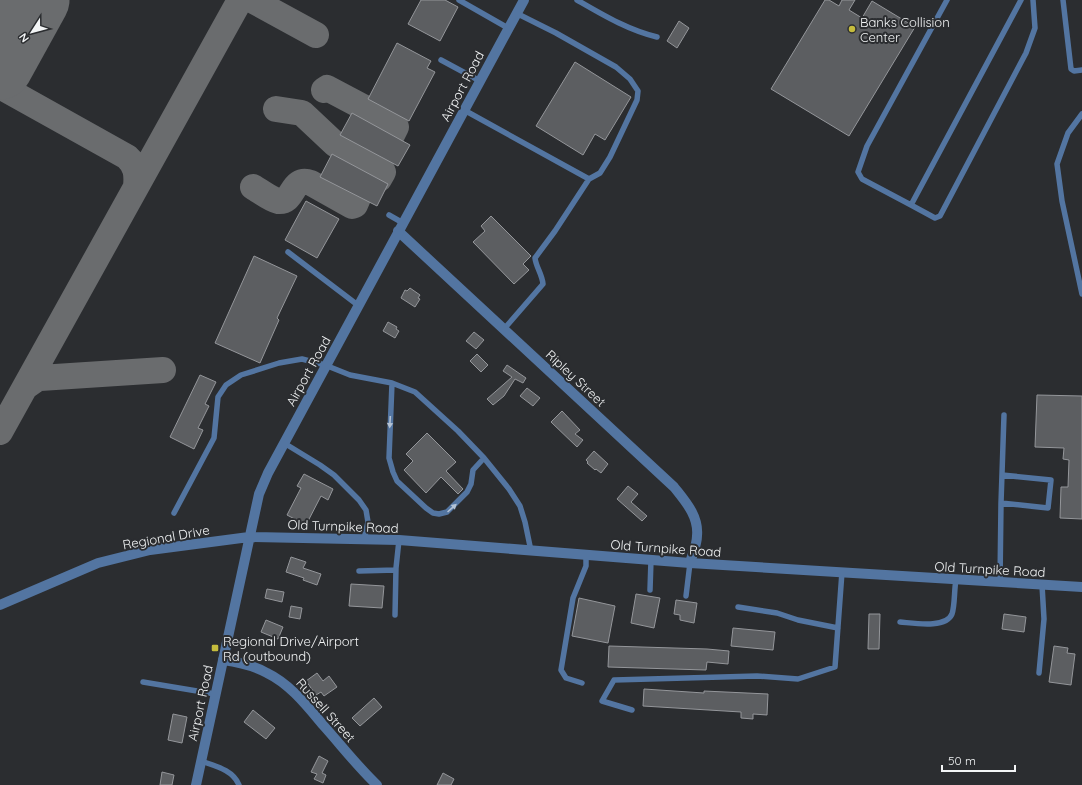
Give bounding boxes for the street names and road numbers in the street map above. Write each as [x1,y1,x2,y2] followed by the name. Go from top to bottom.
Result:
[437,48,487,124] street label: Airport Road
[282,333,334,409] street label: Airport Road
[543,346,609,410] street label: Ripley Street
[287,516,399,536] street label: Old Turnpike Road
[121,521,211,553] street label: Regional Drive
[610,536,722,560] street label: Old Turnpike Road
[934,558,1046,580] street label: Old Turnpike Road
[184,664,216,742] street label: Airport Road
[293,675,359,745] street label: Russell Street

